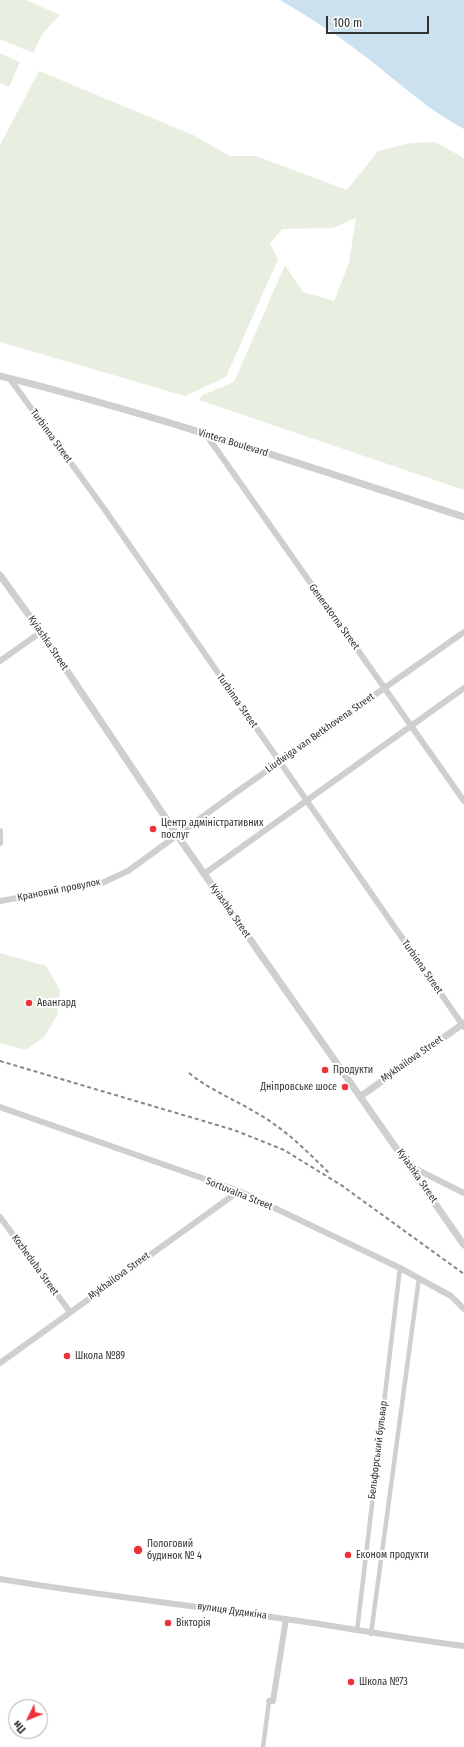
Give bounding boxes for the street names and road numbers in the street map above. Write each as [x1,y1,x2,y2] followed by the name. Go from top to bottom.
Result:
[28,407,74,465] street label: Turbinna Street
[197,427,269,459] street label: Vintera Boulevard
[306,582,362,652] street label: Generatorna Street
[25,614,71,672] street label: Kyiashka Street
[214,672,260,730] street label: Turbinna Street
[263,691,377,775] street label: Liudwiga van Betkhovena Street
[16,876,102,904] street label: Крановий провулок
[207,882,253,940] street label: Kyiashka Street
[399,938,445,996] street label: Turbinna Street
[379,1033,445,1085] street label: Mykhailova Street
[394,1147,440,1205] street label: Kyiashka Street
[204,1175,274,1213] street label: Sortuvalna Street
[9,1232,61,1298] street label: Kozheduba Street
[86,1250,152,1302] street label: Mykhailova Street
[366,1400,390,1500] street label: Бельфорський бульвар
[196,1600,268,1622] street label: вулиця Дудикіна

